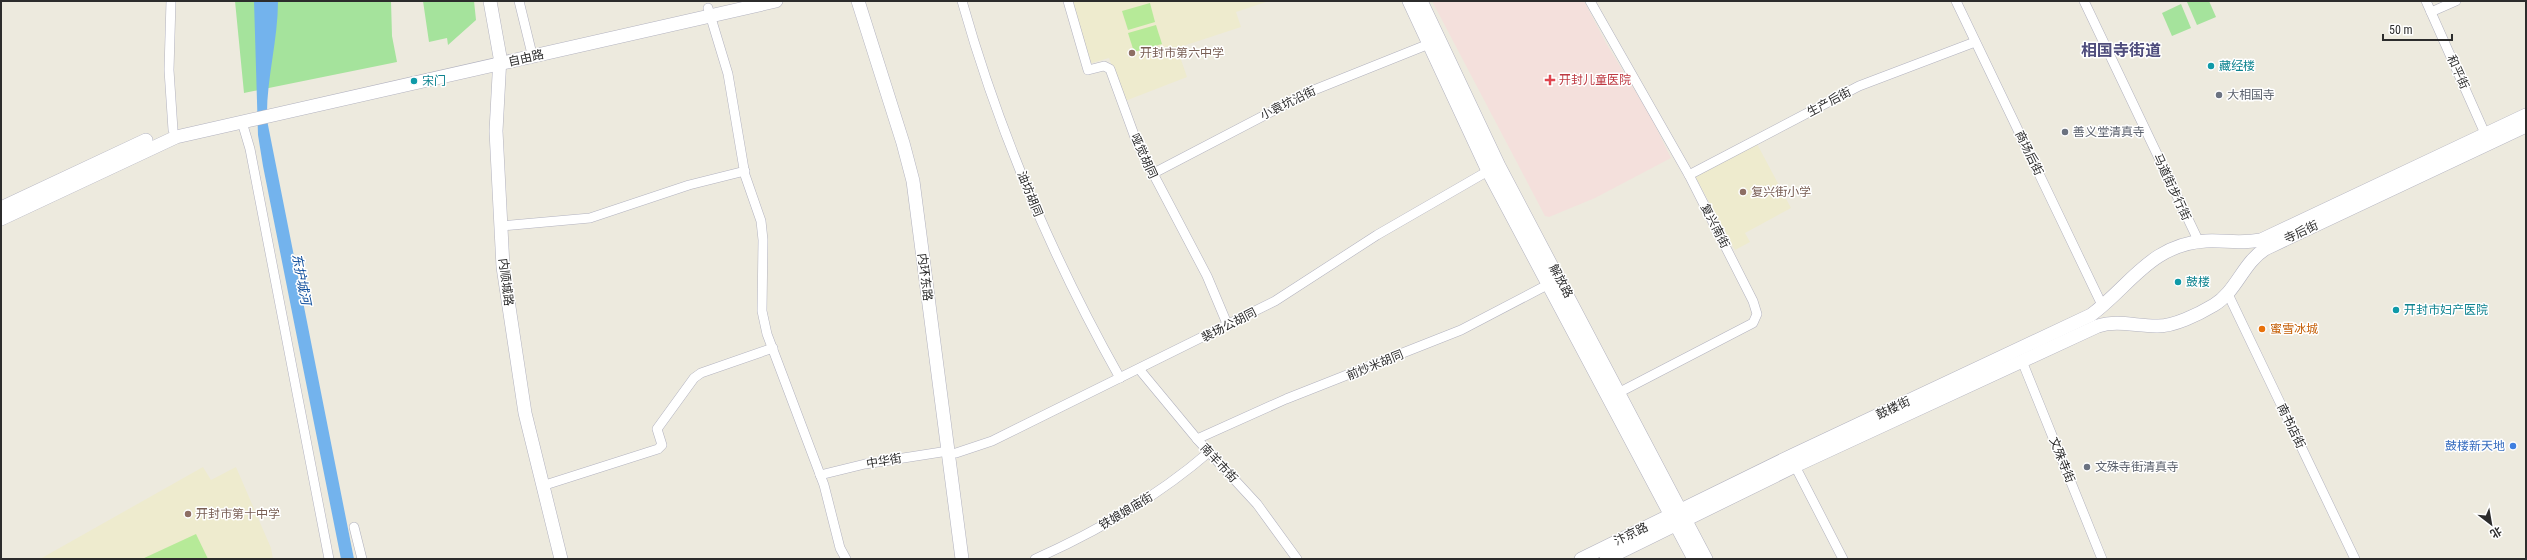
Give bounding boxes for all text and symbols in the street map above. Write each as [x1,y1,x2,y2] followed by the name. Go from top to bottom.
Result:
[2383,16,2452,42] scale bar
[2389,23,2413,37] text: 50 m
[2081,41,2161,60] district label: 相国寺街道
[1140,46,1224,60] place label: 开封市第六中学
[507,47,545,69] street label: 自由路
[1127,48,1137,58] marker: 开封市第六中学
[2444,53,2472,91] street label: 和平街
[2219,59,2255,73] place label: 藏经楼
[2206,61,2216,71] marker: 藏经楼
[1559,73,1631,87] place label: 开封儿童医院
[422,74,446,88] place label: 宋门
[1544,74,1556,86] marker: 开封儿童医院
[409,76,419,86] marker: 宋门
[1258,84,1318,122] street label: 小袁坑沿街
[1805,85,1853,119] street label: 生产后街
[2227,88,2275,102] place label: 大相国寺
[2214,90,2224,100] marker: 大相国寺
[2073,125,2145,139] place label: 善义堂清真寺
[2060,127,2070,137] marker: 善义堂清真寺
[2012,128,2046,178] street label: 商场后街
[1128,131,1160,181] street label: 哑觉胡同
[2150,151,2194,223] street label: 马道街步行街
[1015,169,1045,219] street label: 油坊胡同
[1751,185,1811,199] place label: 复兴街小学
[1738,187,1748,197] marker: 复兴街小学
[1698,201,1732,251] street label: 复兴南街
[2282,218,2320,246] street label: 寺后街
[289,252,314,309] water label: 东护城河
[915,252,935,302] street label: 内环东路
[496,257,516,307] street label: 内顺城路
[1546,262,1576,300] street label: 解放路
[2186,275,2210,289] place label: 鼓楼
[2173,277,2183,287] marker: 鼓楼
[2404,303,2488,317] place label: 开封市妇产医院
[1199,305,1259,345] street label: 裴场公胡同
[2391,305,2401,315] marker: 开封市妇产医院
[2270,322,2318,336] place label: 蜜雪冰城
[2257,324,2267,334] marker: 蜜雪冰城
[1345,347,1405,383] street label: 前炒米胡同
[1874,394,1912,422] street label: 鼓楼街
[2274,401,2308,451] street label: 南书店街
[2047,435,2077,485] street label: 文殊寺街
[2445,439,2505,453] place label: 鼓楼新天地
[1198,441,1240,485] street label: 南羊市街
[2508,441,2518,451] marker: 鼓楼新天地
[865,451,903,471] street label: 中华街
[2095,460,2179,474] place label: 文殊寺街清真寺
[2082,462,2092,472] marker: 文殊寺街清真寺
[1097,490,1155,532] street label: 铁娘娘庙街
[2471,504,2511,544] north arrow
[196,507,280,521] place label: 开封市第十中学
[183,509,193,519] marker: 开封市第十中学
[1612,520,1650,548] street label: 汴京路
[2488,524,2504,541] text: 北

